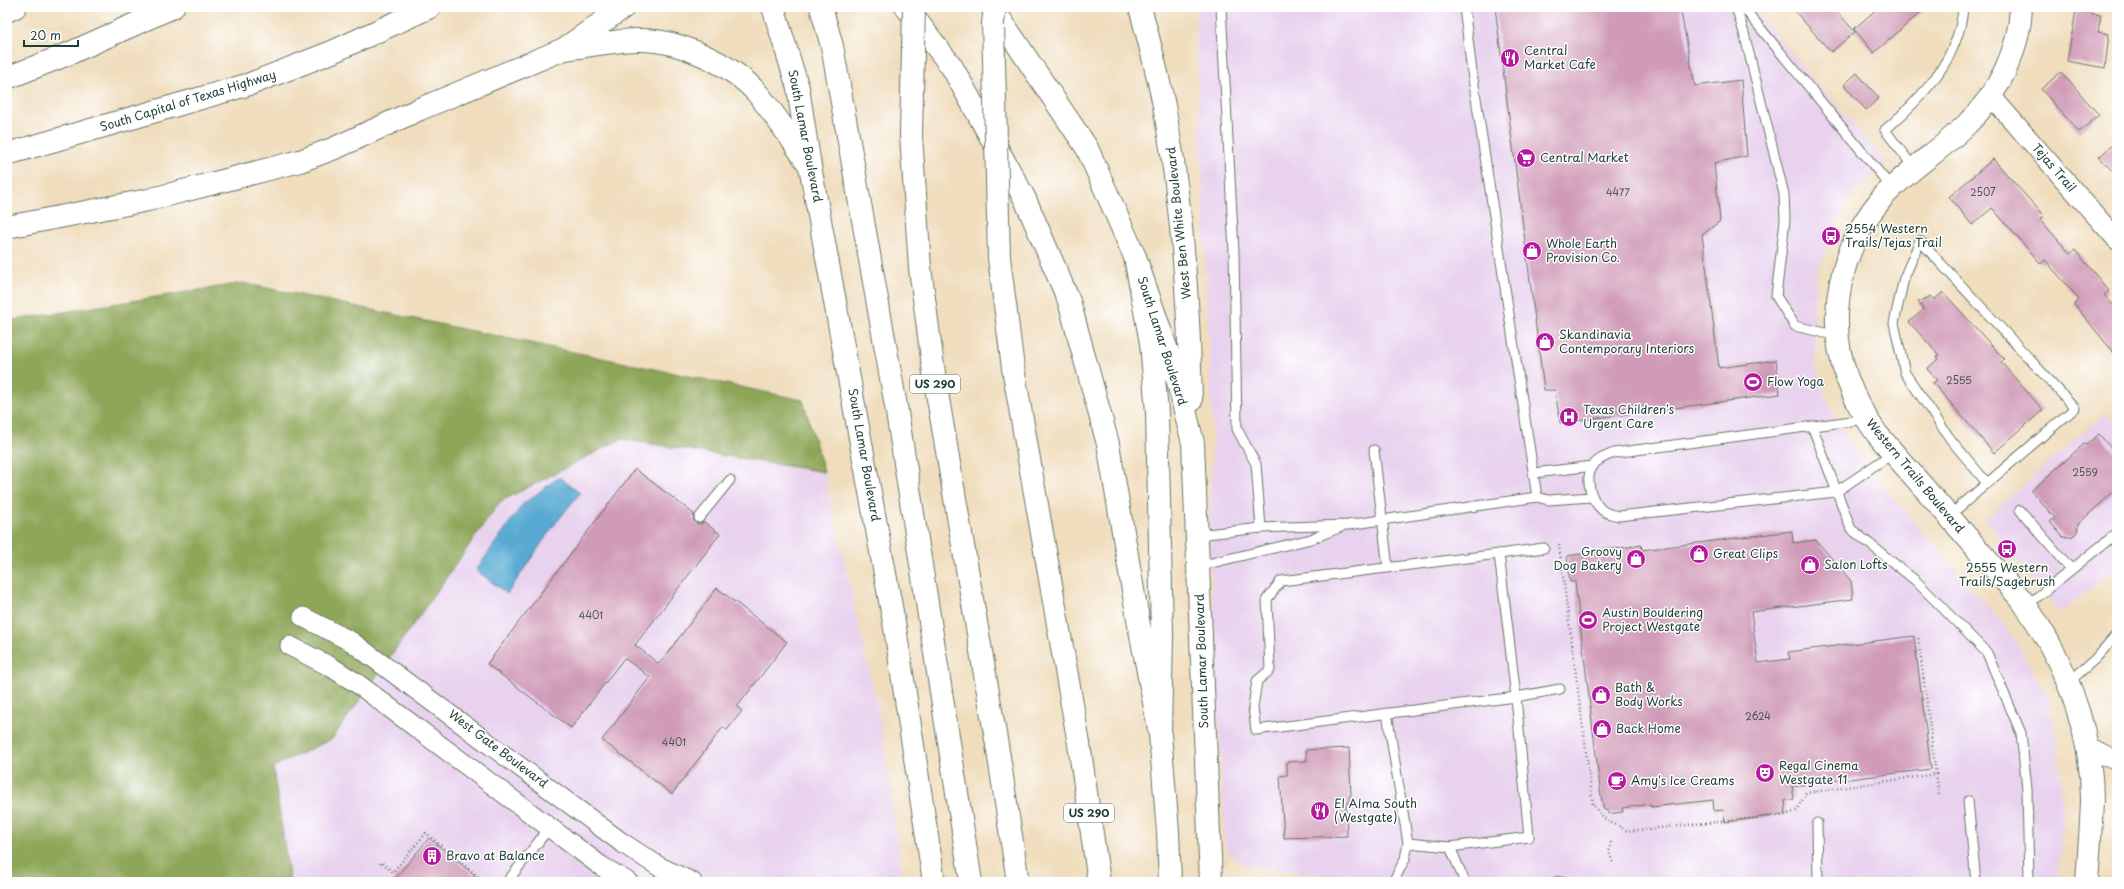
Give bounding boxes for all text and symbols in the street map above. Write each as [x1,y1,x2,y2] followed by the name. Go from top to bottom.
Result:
[24,22,78,48] scale bar
[30,26,61,44] text: 20 m
[1524,41,1596,73] place label: Central Market Cafe
[1499,47,1521,69] restaurant icon: Central Market Cafe
[97,65,278,135] street label: South Capital of Texas Highway
[784,68,828,204] street label: South Lamar Boulevard
[2029,139,2081,196] street label: Tejas Trail
[1161,145,1195,300] street label: West Ben White Boulevard
[1515,147,1537,169] supermarket icon: Central Market
[1540,148,1629,166] place label: Central Market
[1606,184,1630,199] house number: 4477
[1970,184,1996,199] house number: 2507
[1845,219,1942,251] place label: 2554 Western Trails/Tejas Trail
[1820,225,1842,247] bus stop icon: 2554 Western Trails/Tejas Trail
[1546,234,1620,266] place label: Whole Earth Provision Co.
[1521,240,1543,262] shop icon: Whole Earth Provision Co.
[1134,274,1193,408] street label: South Lamar Boulevard
[1559,325,1695,357] place label: Skandinavia Contemporary Interiors
[1534,331,1556,353] shop icon: Skandinavia Contemporary Interiors
[1742,371,1764,393] sports icon: Flow Yoga
[1767,372,1825,390] place label: Flow Yoga
[1946,372,1972,387] house number: 2555
[910,375,960,393] road number: US 290
[844,387,886,523] street label: South Lamar Boulevard
[1583,400,1675,432] place label: Texas Children's Urgent Care
[1558,406,1580,428] hospital icon: Texas Children's Urgent Care
[1862,414,1970,537] street label: Western Trails Boulevard
[2072,464,2098,479] house number: 2559
[1996,538,2018,560] bus stop icon: 2555 Western Trails/Sagebrush
[1554,542,1622,574] place label: Groovy Dog Bakery
[1688,543,1710,565] shop icon: Great Clips
[1713,544,1779,562] place label: Great Clips
[1625,548,1647,570] shop icon: Groovy Dog Bakery
[1799,554,1821,576] shop icon: Salon Lofts
[1824,555,1888,573] place label: Salon Lofts
[1959,558,2055,590] place label: 2555 Western Trails/Sagebrush
[1190,593,1212,729] street label: South Lamar Boulevard
[1602,603,1703,635] place label: Austin Bouldering Project Westgate
[579,607,603,622] house number: 4401
[1577,609,1599,631] sports icon: Austin Bouldering Project Westgate
[1615,678,1683,710] place label: Bath & Body Works
[1590,684,1612,706] shop icon: Bath & Body Works
[445,705,553,792] street label: West Gate Boulevard
[1745,708,1771,723] house number: 2624
[1591,718,1613,740] shop icon: Back Home
[1616,719,1681,737] place label: Back Home
[662,734,686,749] house number: 4401
[1779,756,1859,788] place label: Regal Cinema Westgate 11
[1754,762,1776,784] theatre icon: Regal Cinema Westgate 11
[1606,770,1628,792] cafe icon: Amy's Ice Creams
[1631,771,1735,789] place label: Amy's Ice Creams
[1334,794,1417,826] place label: El Alma South (Westgate)
[1309,800,1331,822] restaurant icon: El Alma South (Westgate)
[1064,804,1114,822] road number: US 290
[421,845,443,867] building icon: Bravo at Balance
[446,846,545,864] place label: Bravo at Balance

